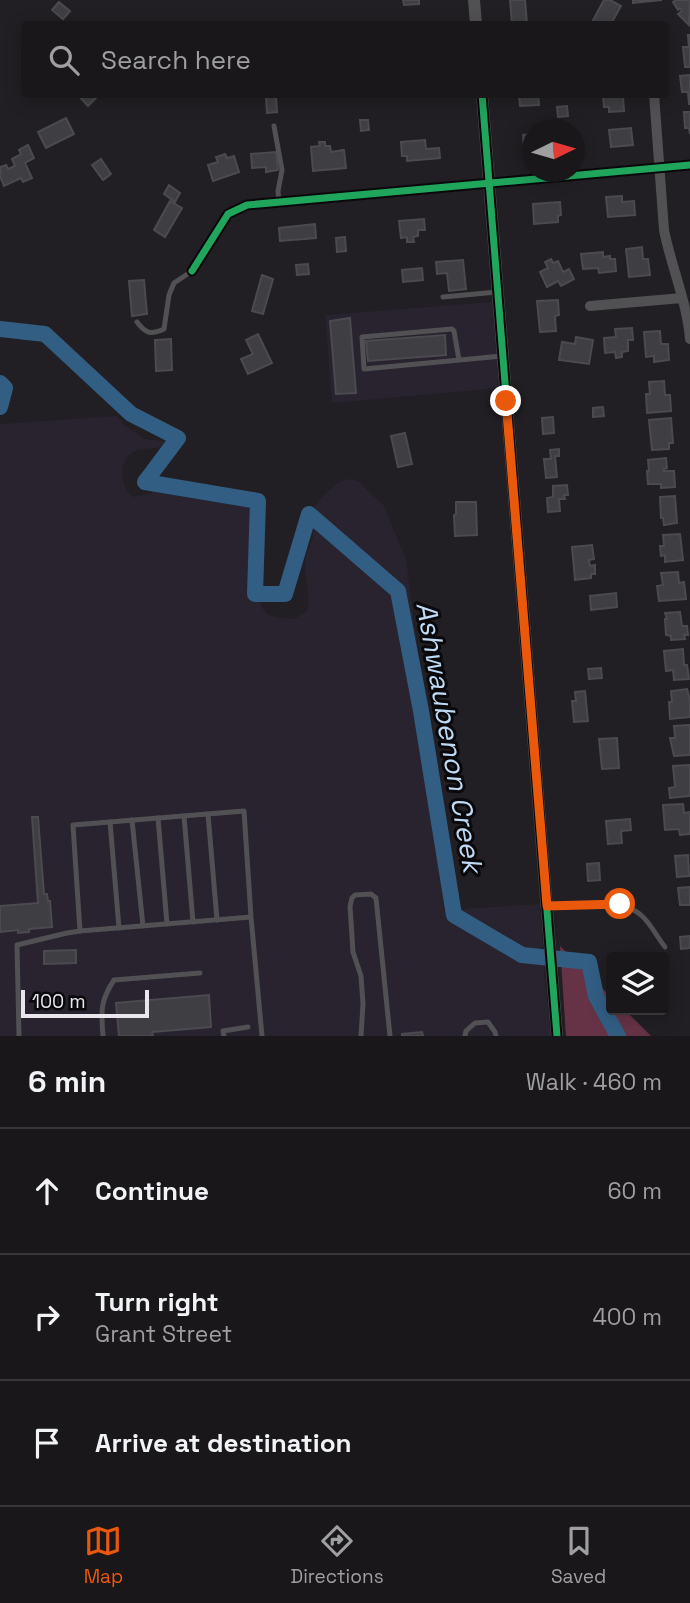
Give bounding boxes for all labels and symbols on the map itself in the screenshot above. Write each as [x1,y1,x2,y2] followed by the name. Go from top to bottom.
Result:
[522,119,585,182] north arrow
[490,385,521,416] route end
[408,599,492,878] water label: Ashwaubenon Creek
[604,888,635,919] route start
[21,987,149,1019] scale bar

